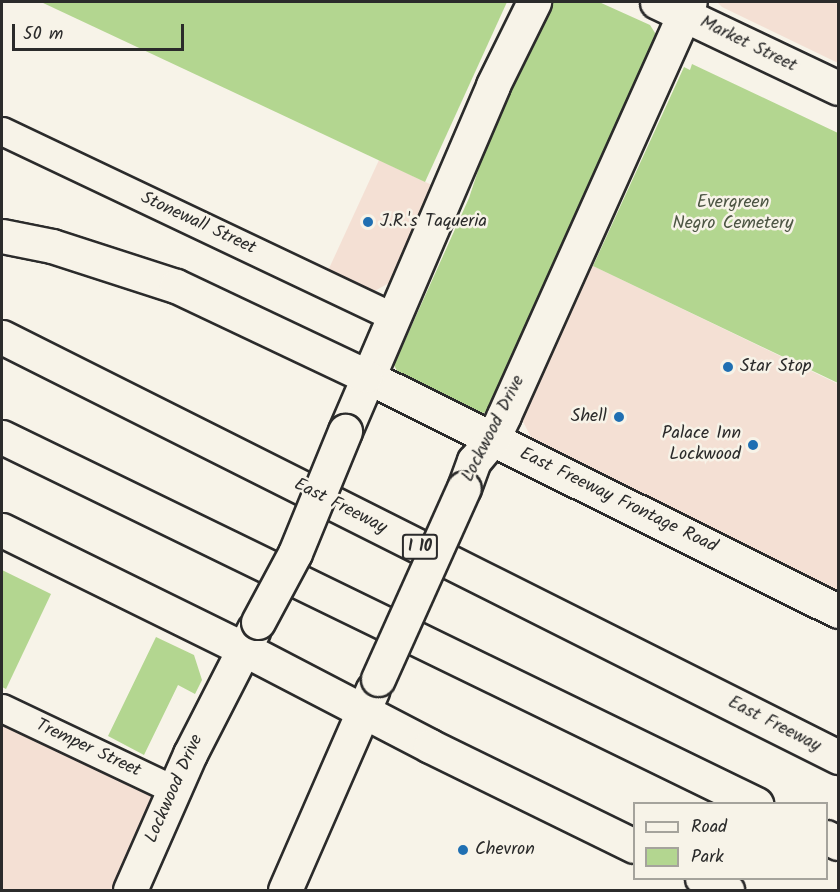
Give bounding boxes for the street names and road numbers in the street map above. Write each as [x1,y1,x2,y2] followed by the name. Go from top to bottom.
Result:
[696,12,800,78] street label: Market Street
[137,188,259,260] street label: Stonewall Street
[458,372,530,486] street label: Lockwood Drive
[516,444,720,558] street label: East Freeway Frontage Road
[290,474,390,540] street label: East Freeway
[400,534,440,560] road number: I 10
[724,692,824,758] street label: East Freeway
[32,715,144,783] street label: Tremper Street
[141,731,209,847] street label: Lockwood Drive

